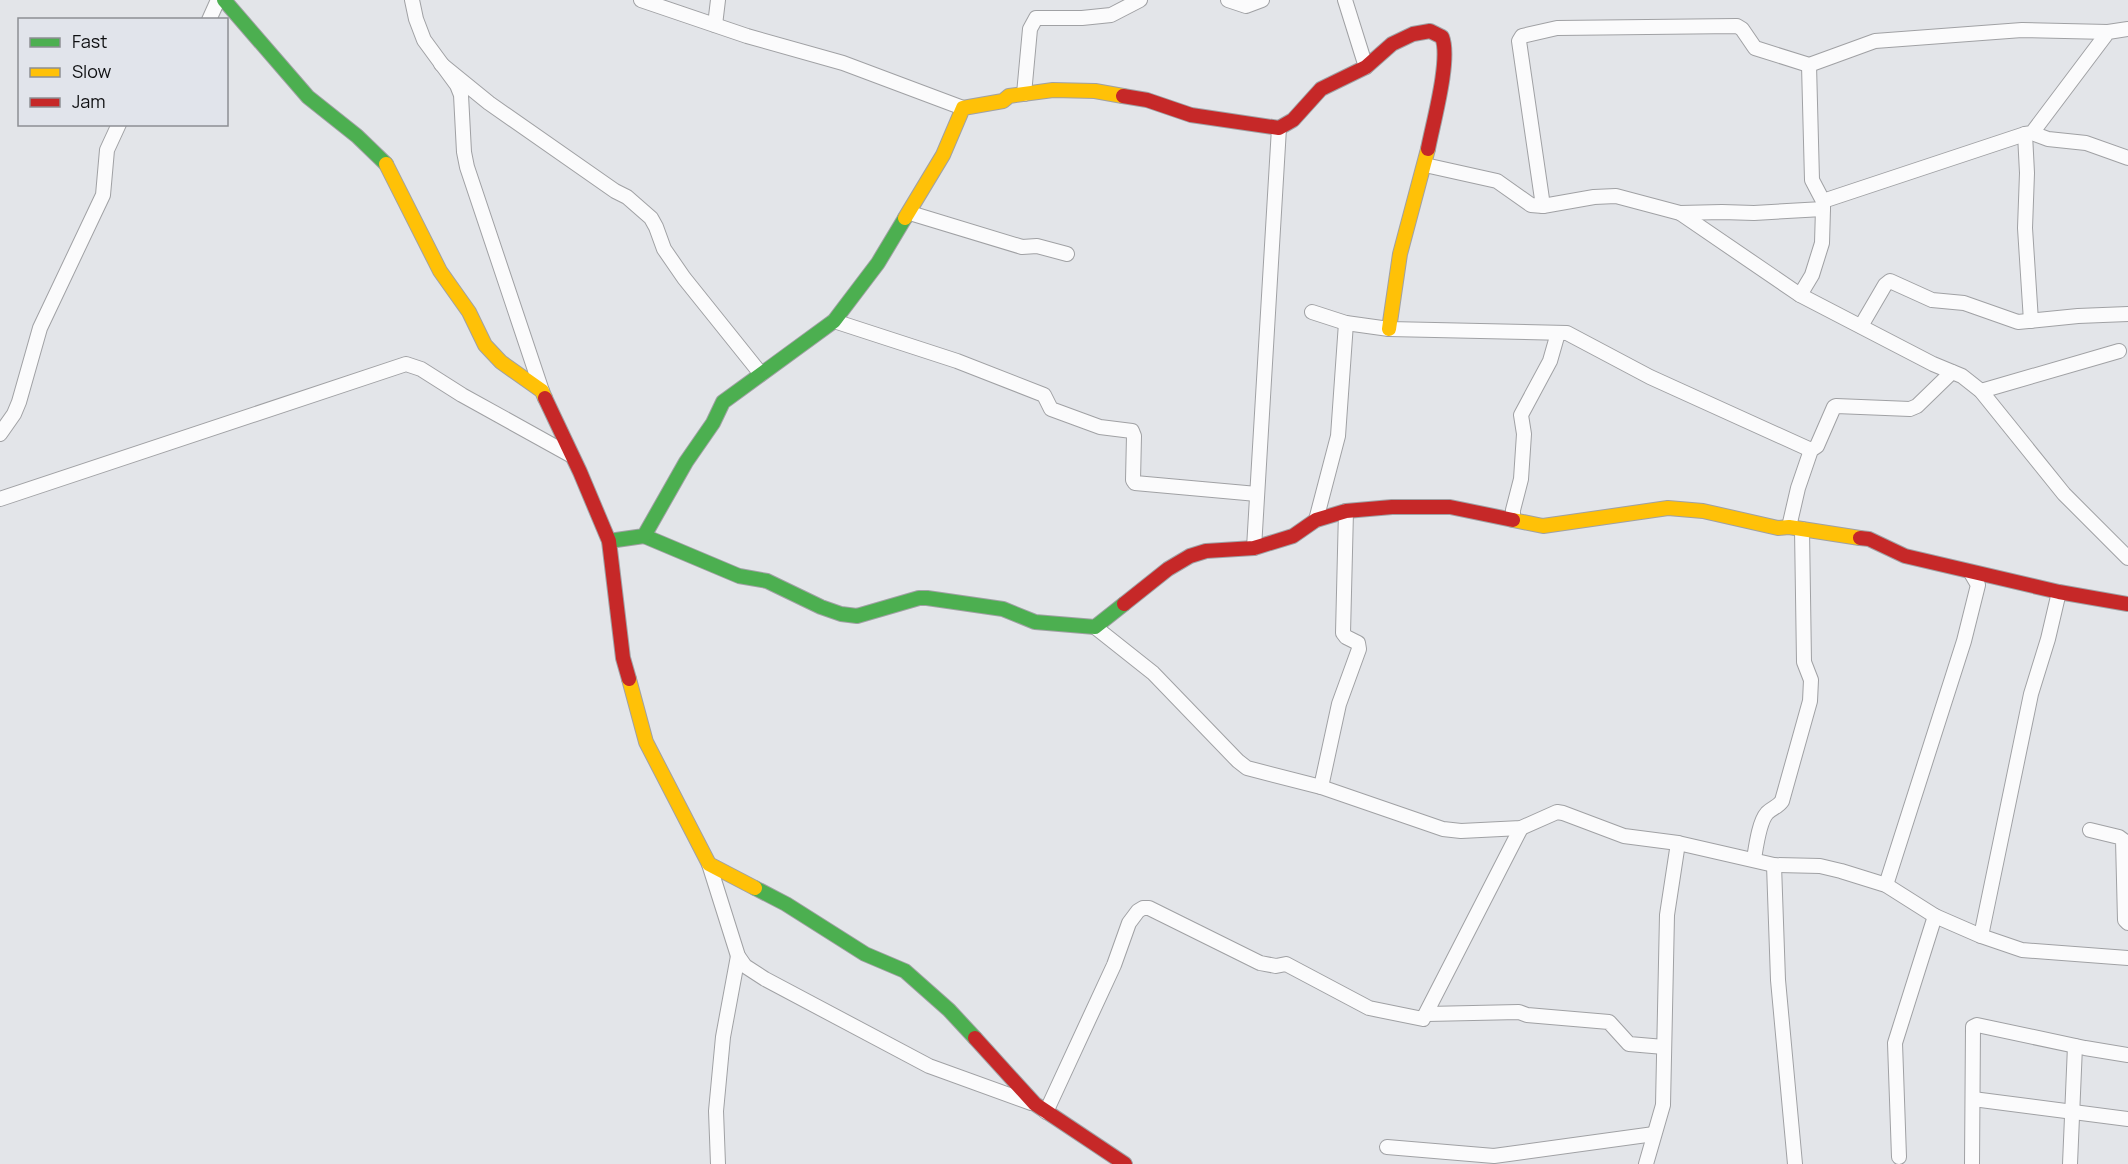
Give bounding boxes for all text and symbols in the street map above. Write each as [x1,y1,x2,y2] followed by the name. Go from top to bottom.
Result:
[18,18,228,126] legend
[72,29,107,53] text: Fast
[72,59,112,83] text: Slow
[72,89,106,113] text: Jam

